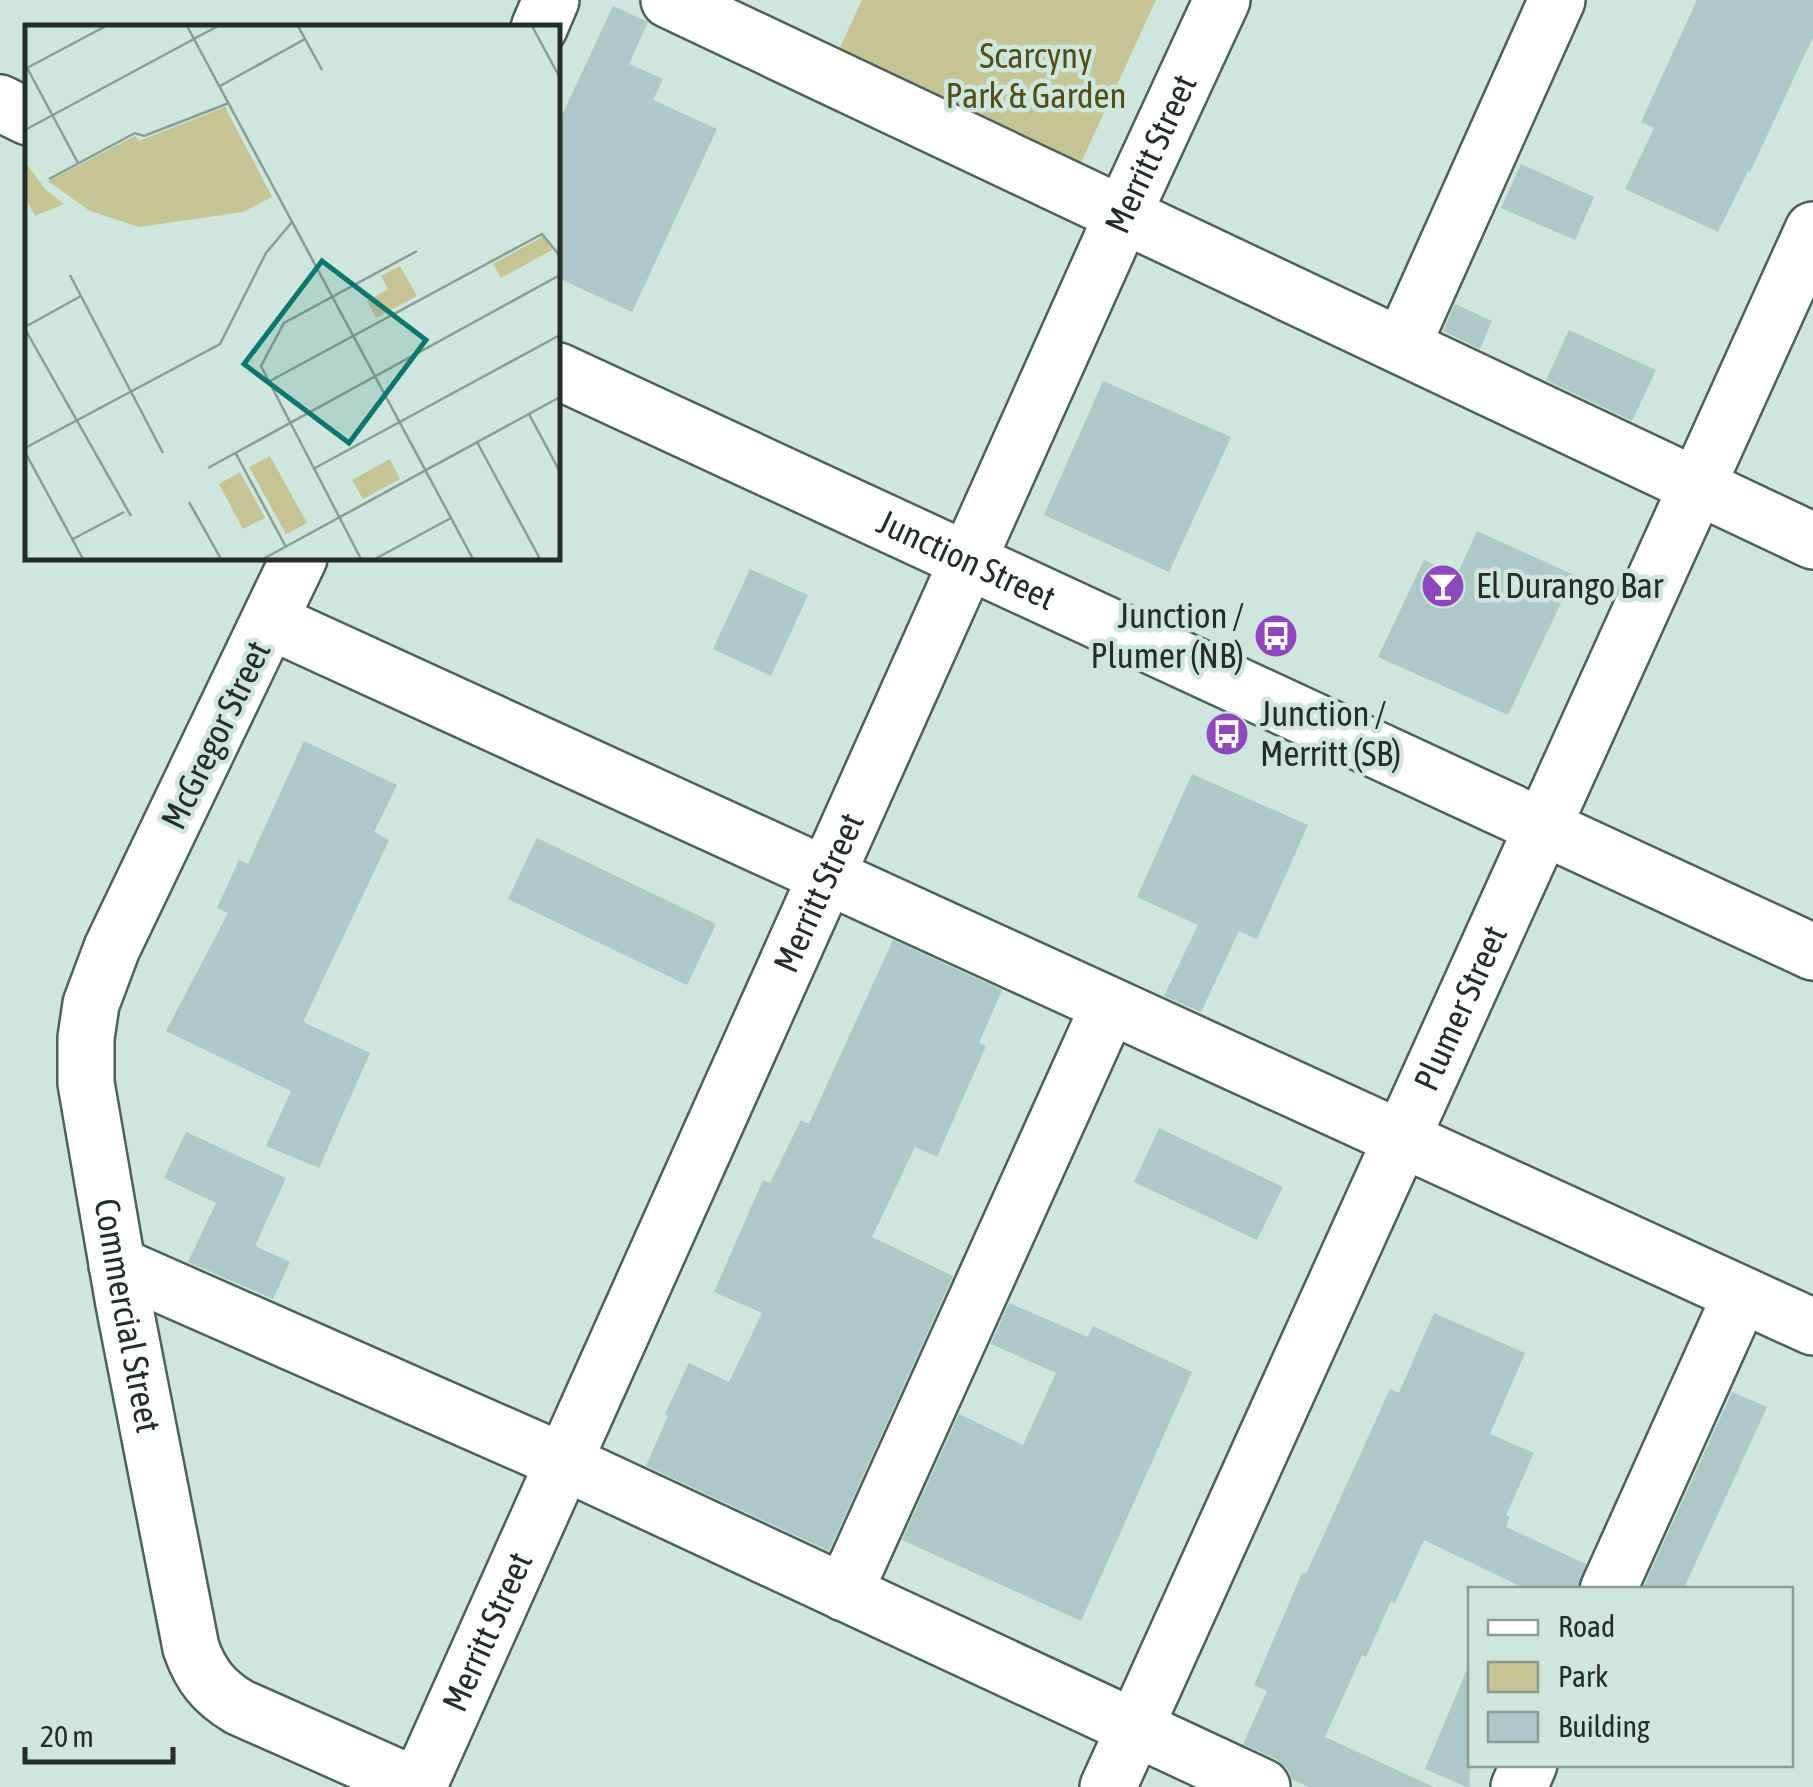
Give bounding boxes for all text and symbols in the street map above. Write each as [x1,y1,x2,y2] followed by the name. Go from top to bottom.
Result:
[25,25,560,560] inset map
[946,35,1126,115] park label: Scarcyny Park & Garden
[1096,68,1204,239] street label: Merritt Street
[872,501,1062,617] street label: Junction Street
[1420,563,1466,609] bar icon: El Durango Bar
[1476,565,1664,605] place label: El Durango Bar
[1090,595,1244,675] place label: Junction / Plumer (NB)
[1253,613,1299,659] bus stop icon: Junction / Plumer (NB)
[152,634,278,835] street label: McGregor Street
[1260,693,1401,773] place label: Junction / Merritt (SB)
[1204,711,1250,757] bus stop icon: Junction / Merritt (SB)
[765,807,871,978] street label: Merritt Street
[1405,919,1514,1096] street label: Plumer Street
[87,1196,170,1436] street label: Commercial Street
[434,1546,540,1717] street label: Merritt Street
[1468,1587,1793,1767] legend
[1558,1609,1615,1643] text: Road
[1558,1659,1608,1693] text: Park
[25,1702,172,1764] scale bar
[1558,1709,1650,1743] text: Building
[40,1719,94,1753] text: 20 m

